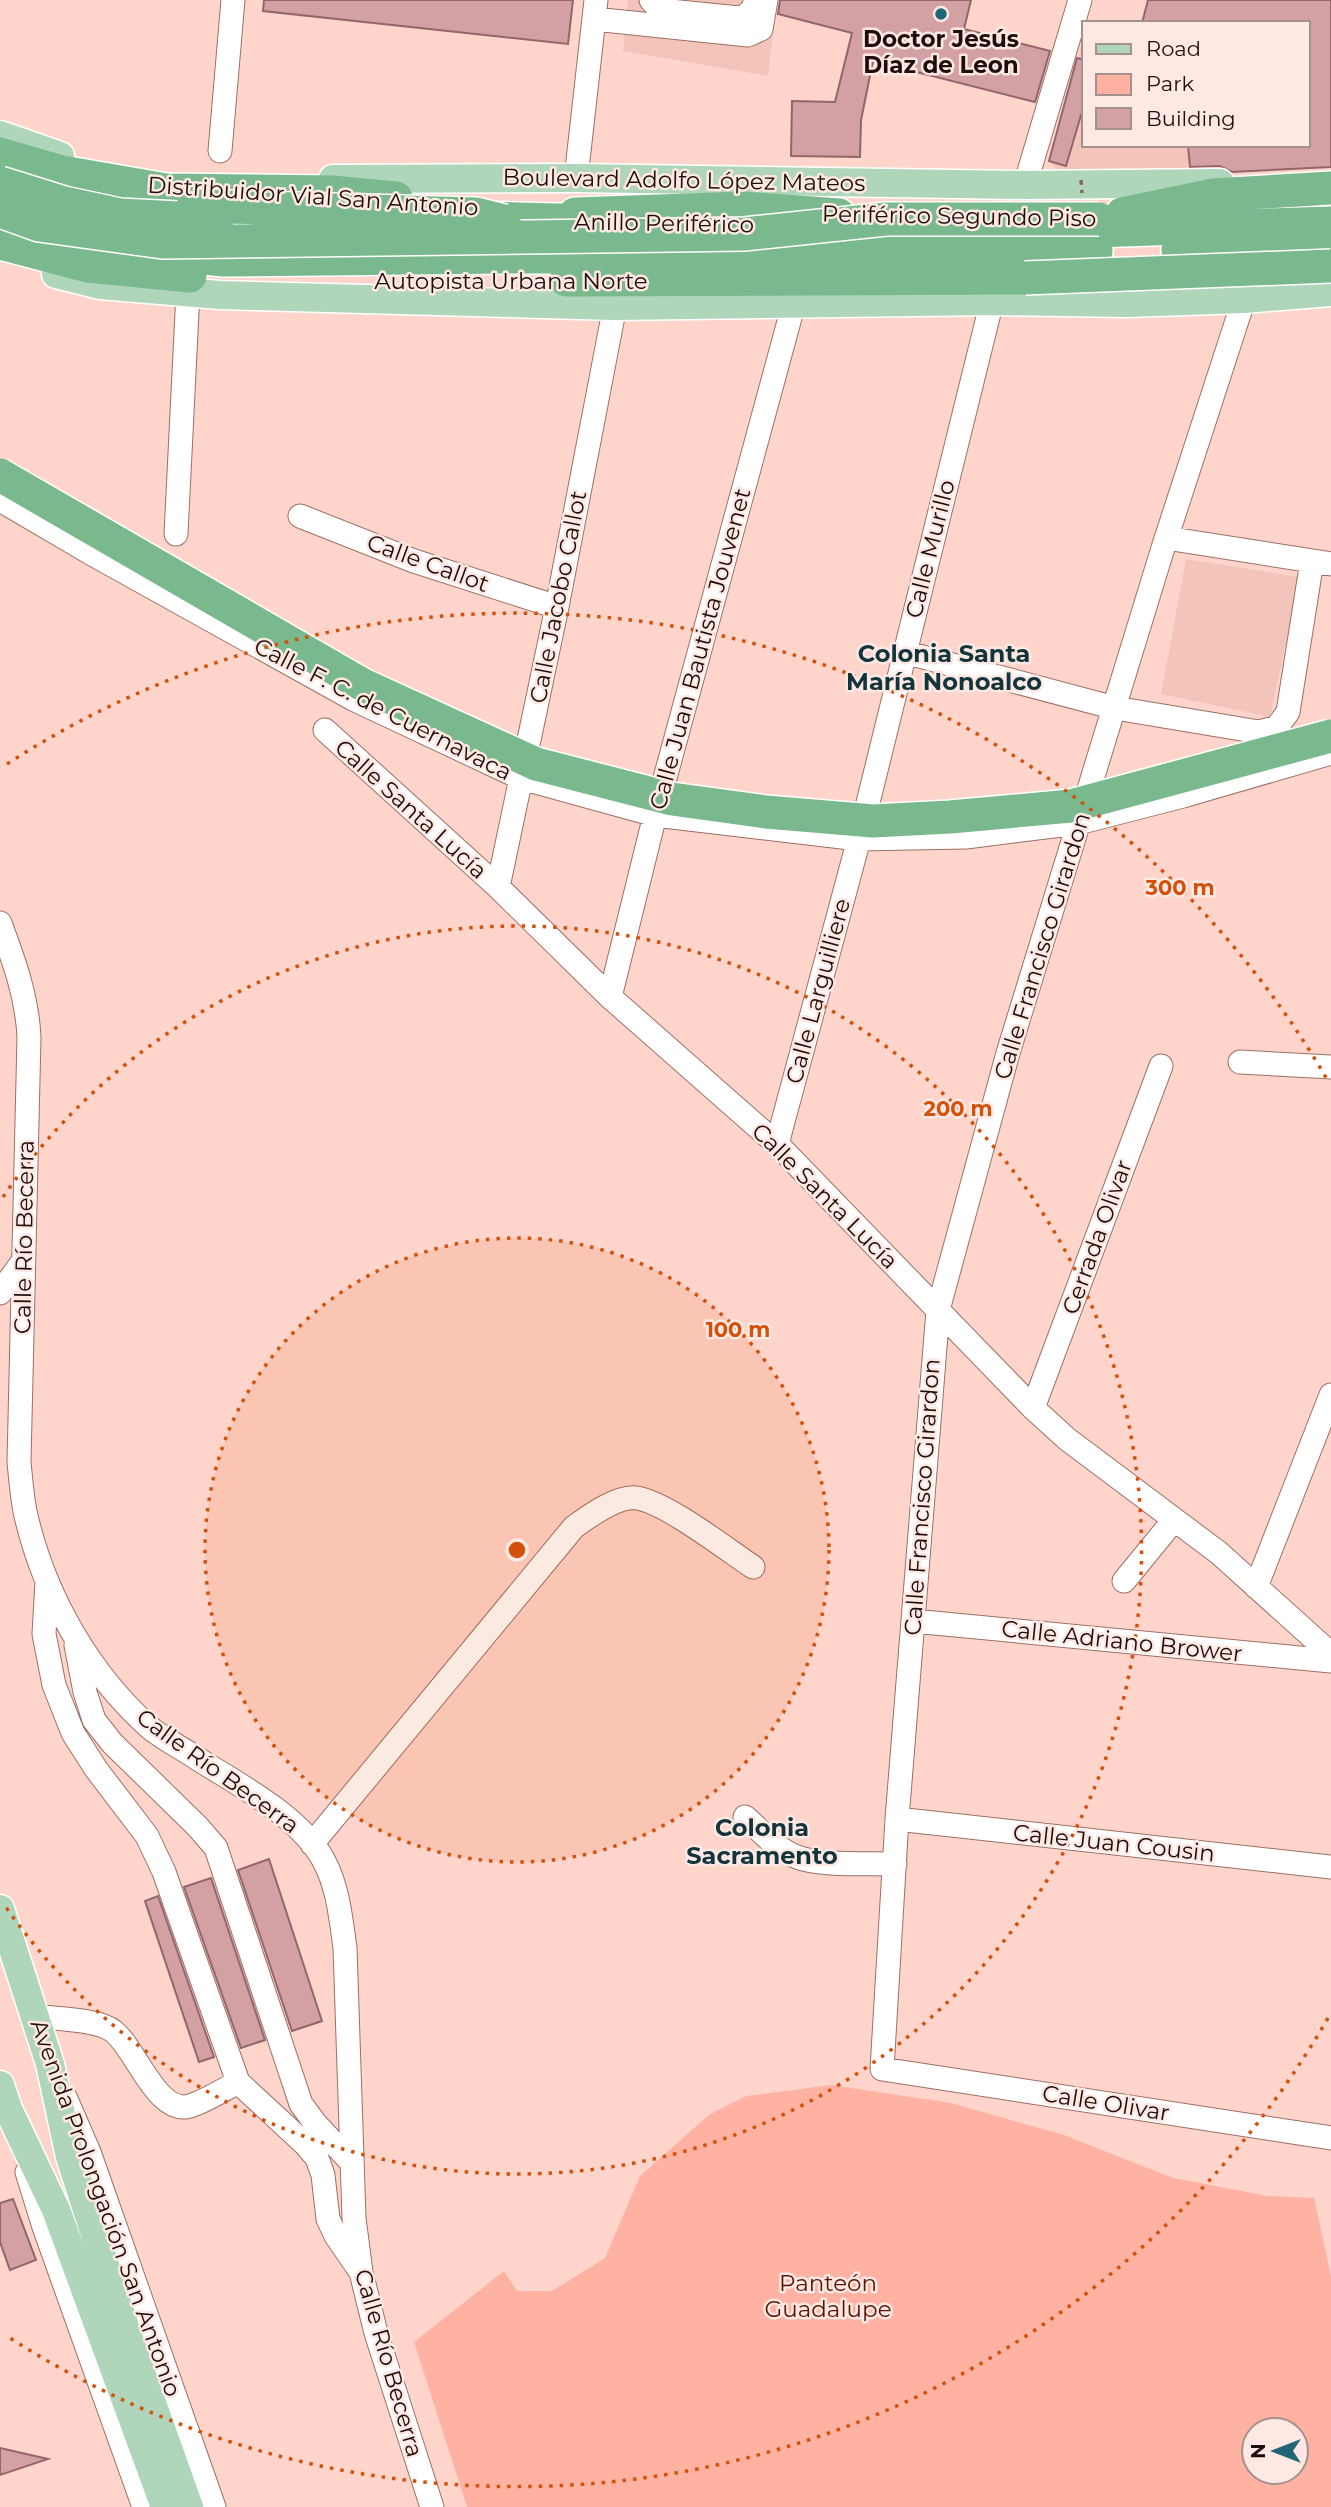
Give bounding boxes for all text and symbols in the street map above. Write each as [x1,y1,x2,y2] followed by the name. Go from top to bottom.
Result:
[933,6,949,22] marker: Doctor Jesús Díaz de Leon
[1082,21,1310,147] legend
[863,25,1019,79] place label: Doctor Jesús Díaz de Leon
[1146,36,1201,61] text: Road
[1146,71,1194,96] text: Park
[1146,106,1236,131] text: Building
[502,163,866,197] street label: Boulevard Adolfo López Mateos
[146,170,480,222] street label: Distribuidor Vial San Antonio
[822,200,1096,232] street label: Periférico Segundo Piso
[574,207,754,239] street label: Anillo Periférico
[374,267,648,295] street label: Autopista Urbana Norte
[899,477,961,621] street label: Calle Murillo
[644,485,756,813] street label: Calle Juan Bautista Jouvenet
[524,488,592,706] street label: Calle Jacobo Callot
[363,528,493,598] street label: Calle Callot
[249,632,517,786] street label: Calle F. C. de Cuernavaca
[846,639,1042,696] district label: Colonia Santa María Nonoalco
[329,733,493,885] street label: Calle Santa Lucía
[988,809,1096,1083] street label: Calle Francisco Girardon
[1145,875,1214,900] text: 300 m
[780,895,856,1087] street label: Calle Larguilliere
[924,1096,992,1121] text: 200 m
[746,1117,904,1275] street label: Calle Santa Lucía
[8,1140,40,1334] street label: Calle Río Becerra
[1056,1156,1138,1318] street label: Cerrada Olivar
[706,1317,770,1342] text: 100 m
[898,1358,946,1636] street label: Calle Francisco Girardon
[505,1538,529,1562] centre of rings
[1000,1614,1244,1668] street label: Calle Adriano Brower
[131,1703,305,1839] street label: Calle Río Becerra
[686,1813,838,1870] district label: Colonia Sacramento
[1012,1818,1216,1868] street label: Calle Juan Cousin
[25,2016,187,2400] street label: Avenida Prolongación San Antonio
[1040,2079,1172,2127] street label: Calle Olivar
[349,2266,429,2460] street label: Calle Río Becerra
[764,2269,892,2323] park label: Panteón Guadalupe
[1240,2416,1310,2486] north arrow
[1247,2443,1270,2459] text: N

